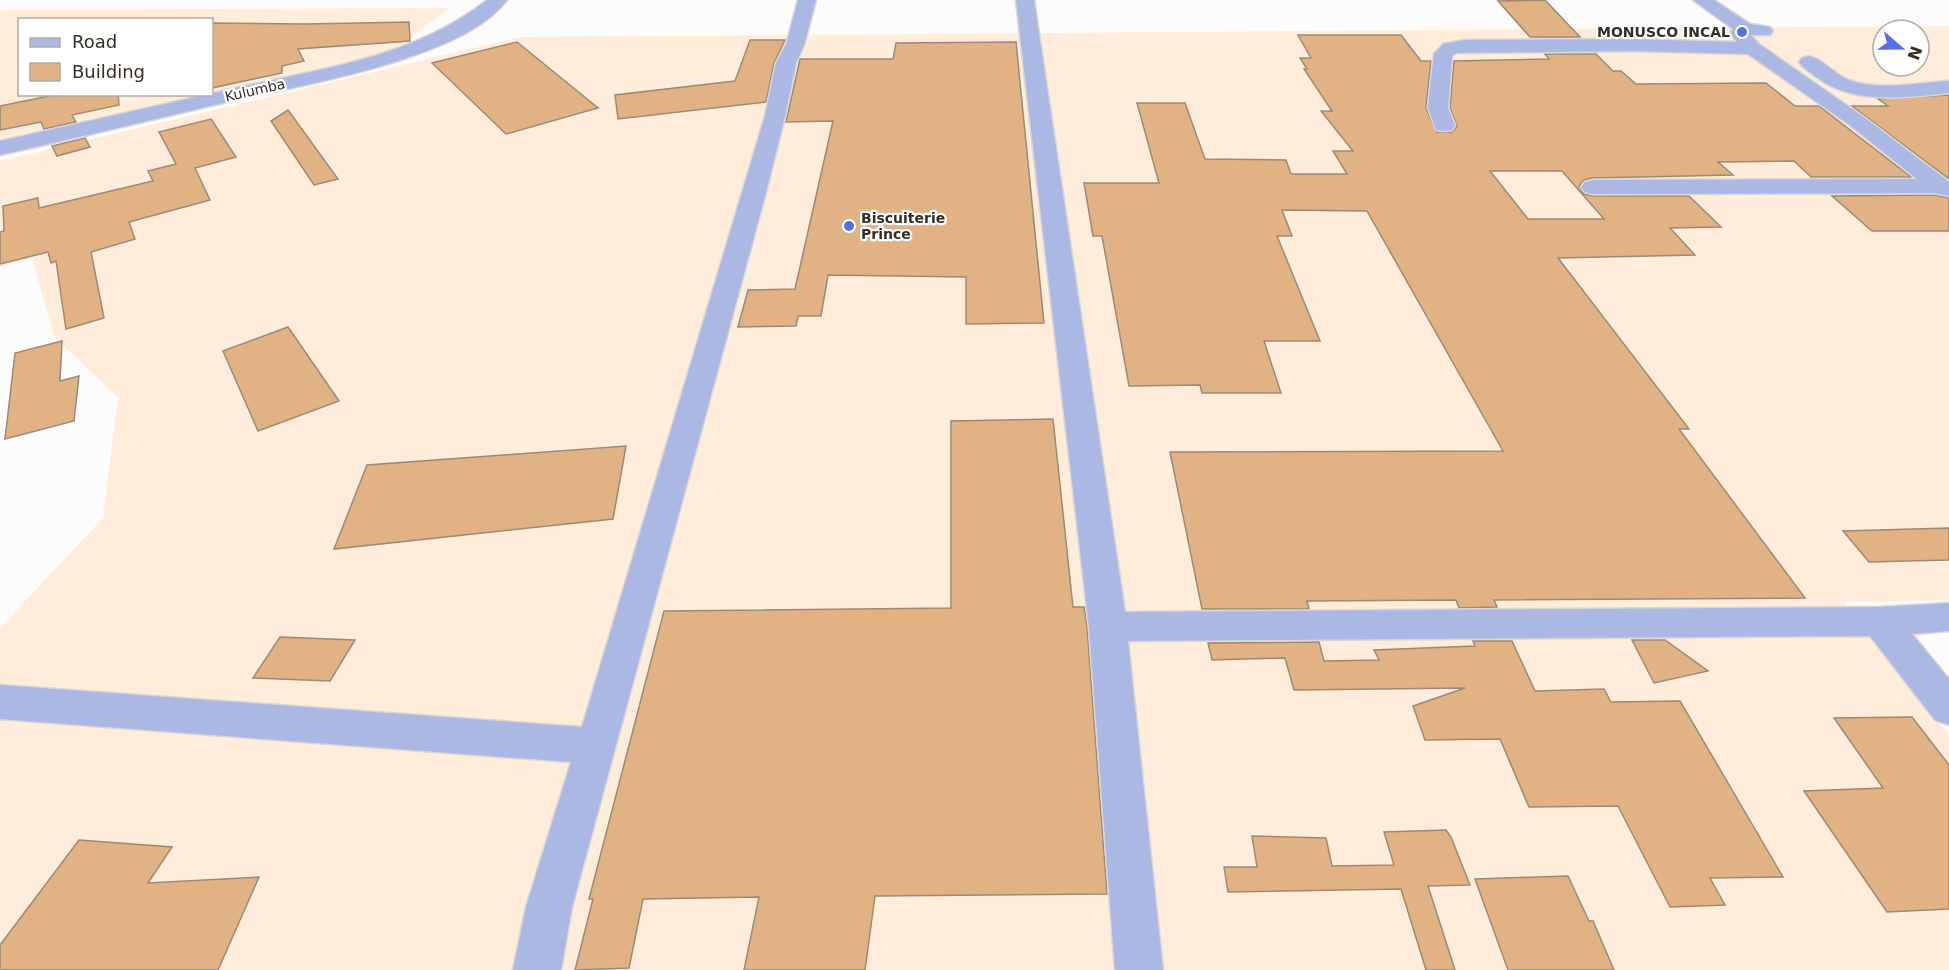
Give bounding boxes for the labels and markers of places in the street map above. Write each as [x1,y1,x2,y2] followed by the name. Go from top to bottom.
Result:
[1597,24,1730,40] place label: MONUSCO INCAL
[1735,25,1749,39] marker: MONUSCO INCAL
[861,210,945,242] place label: Biscuiterie Prince
[842,219,856,233] marker: Biscuiterie Prince

